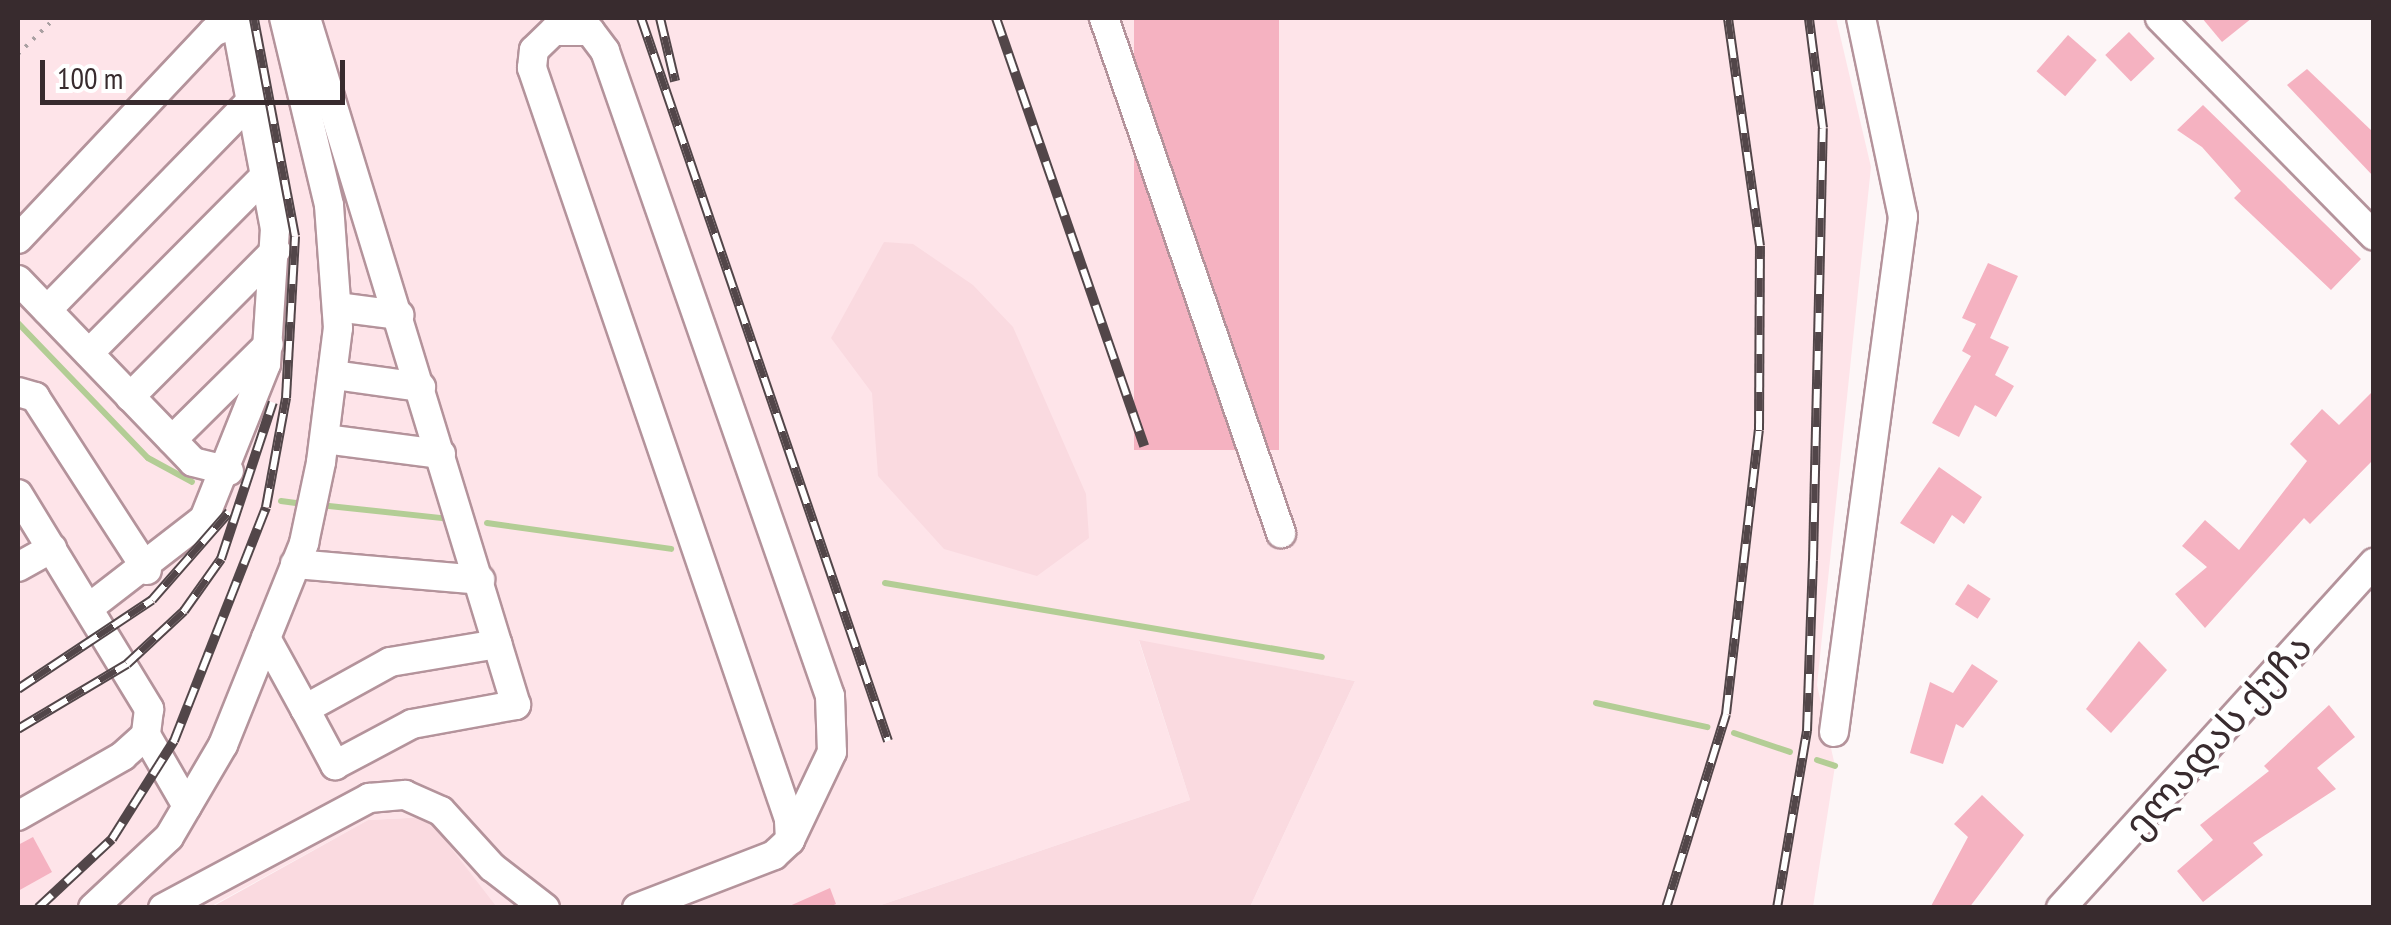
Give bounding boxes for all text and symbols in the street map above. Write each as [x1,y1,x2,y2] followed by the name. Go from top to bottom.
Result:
[45,40,350,102] scale bar
[57,58,123,97] text: 100 m
[2113,624,2321,846] street label: ელადას ქუჩა

